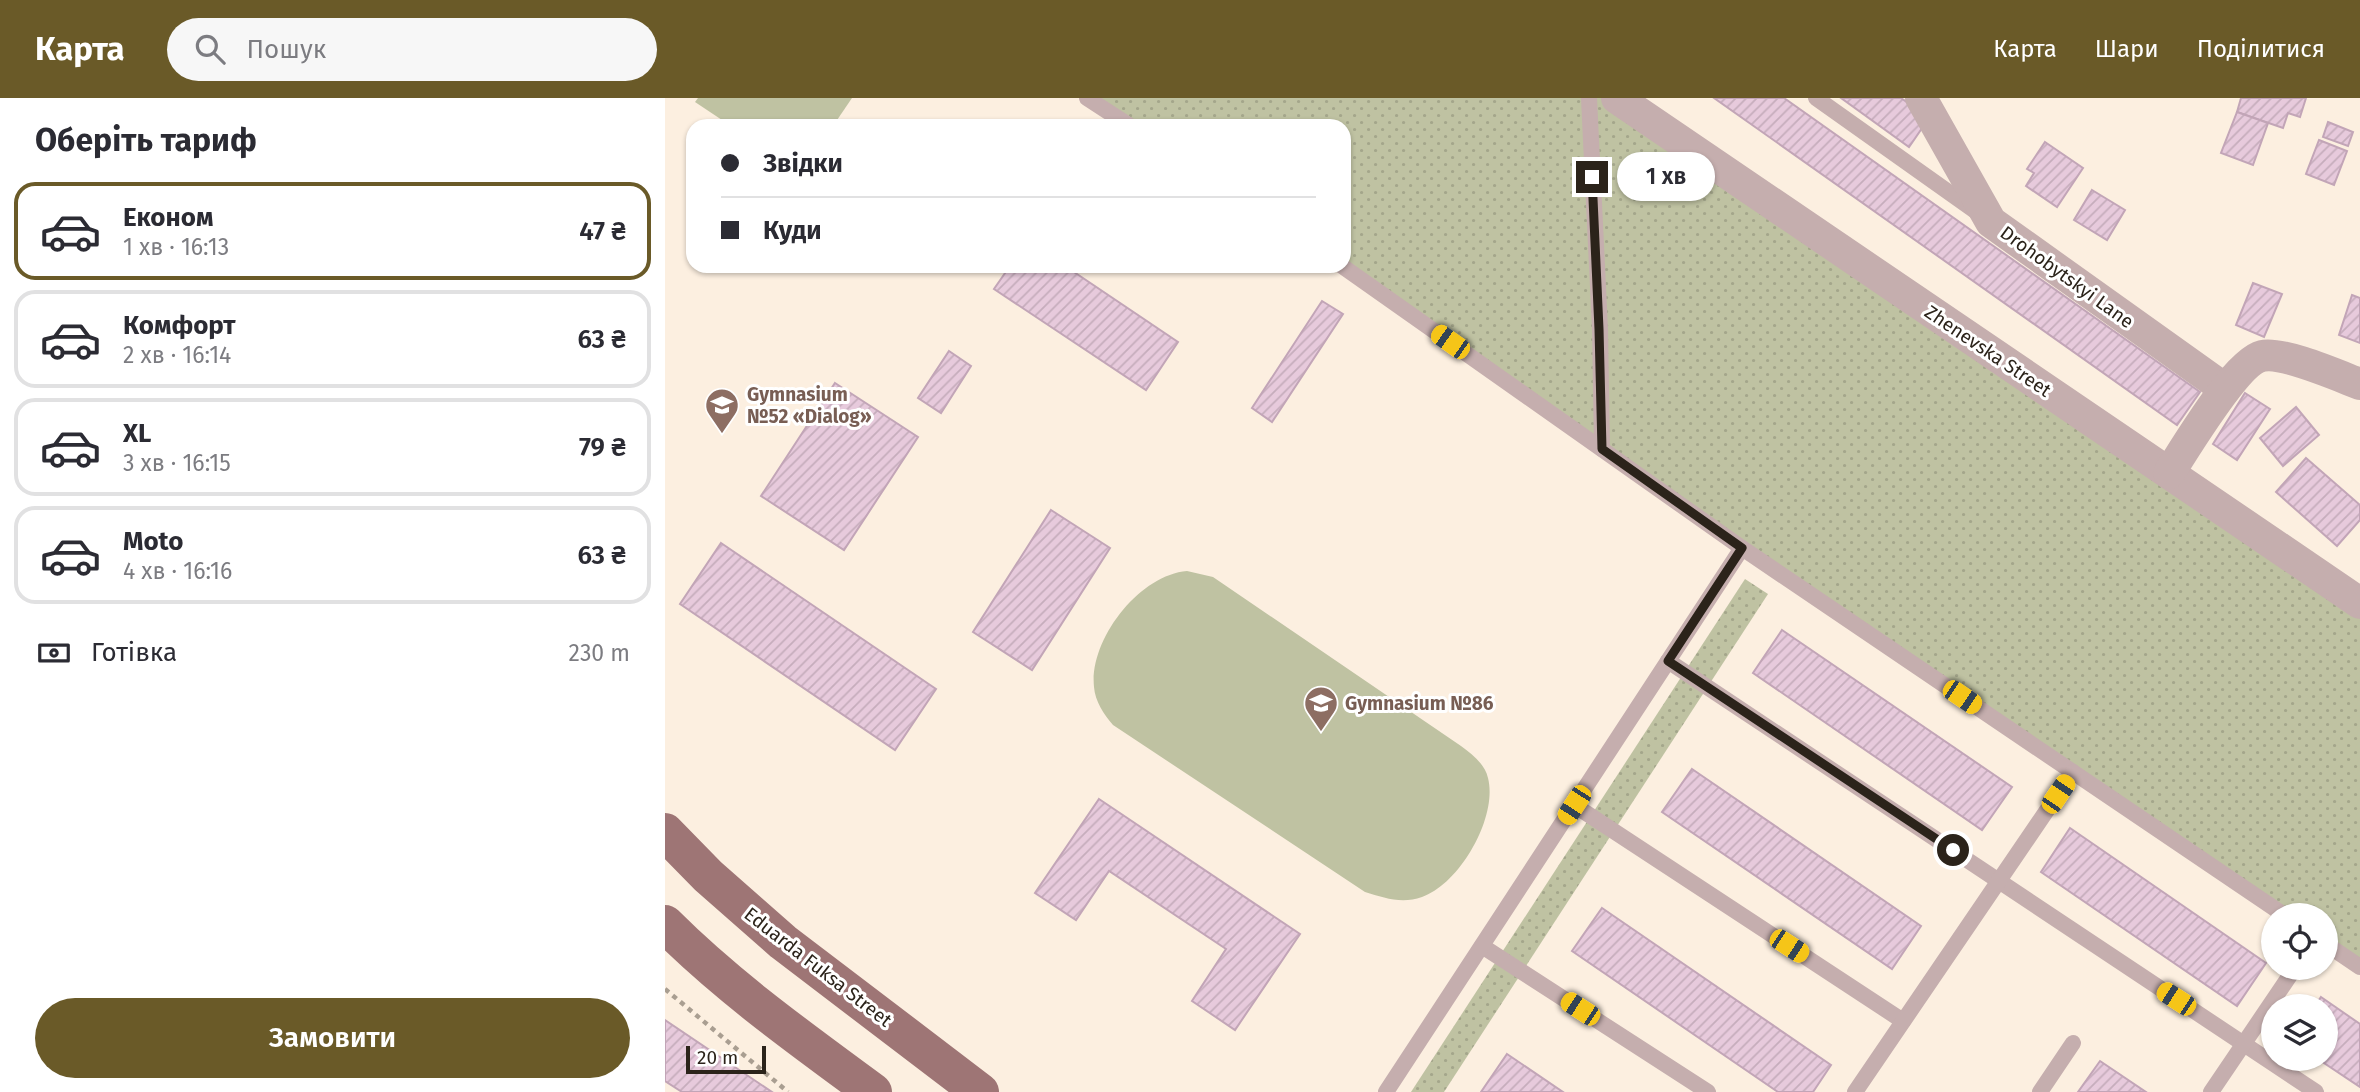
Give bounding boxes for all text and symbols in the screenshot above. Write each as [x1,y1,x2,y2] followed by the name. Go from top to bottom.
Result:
[167,18,657,81] search box
[35,29,125,69] text: Карта
[191,30,229,68] icon: search
[247,34,326,65] text: Пошук
[1993,35,2057,63] text: Карта
[2095,35,2159,63] text: Шари
[2197,35,2325,63] text: Поділитися
[35,121,257,159] text: Оберіть тариф
[763,148,843,179] text: Звідки
[1616,153,1715,202] callout: 1 хв
[1576,161,1608,193] route end
[1646,162,1686,190] text: 1 хв
[39,200,102,263] icon: car
[123,202,213,233] text: Економ
[763,215,822,246] text: Куди
[579,216,626,247] text: 47 ₴
[1996,221,2138,333] street label: Drohobytskyi Lane
[123,233,229,261] text: 1 хв · 16:13
[1921,300,2056,402] street label: Zhenevska Street
[39,308,102,371] icon: car
[123,310,236,341] text: Комфорт
[1427,321,1474,363] car
[577,324,626,355] text: 63 ₴
[123,341,231,369] text: 2 хв · 16:14
[747,383,872,428] place label: Gymnasium №52 «Dialog»
[703,386,741,435] school or university icon: Gymnasium №52 «Dialog»
[39,416,102,479] icon: car
[123,418,151,449] text: XL
[579,432,626,463] text: 79 ₴
[123,449,231,477] text: 3 хв · 16:15
[39,524,102,587] icon: car
[123,526,183,557] text: Moto
[577,540,626,571] text: 63 ₴
[123,557,232,585] text: 4 хв · 16:16
[35,634,73,672] icon: cash
[91,637,177,668] text: Готівка
[569,639,630,667] text: 230 m
[1939,677,1986,717] car
[1302,684,1340,733] school or university icon: Gymnasium №86
[1345,692,1494,715] place label: Gymnasium №86
[2038,771,2079,817] car
[1554,782,1595,828] car
[1937,834,1969,866] route start
[740,902,896,1032] street label: Eduarda Fuksa Street
[2261,903,2338,1071] map controls
[2261,903,2338,980] button: locate
[1766,926,1813,966] car
[2153,979,2200,1019] car
[1557,989,1604,1029] car
[2261,994,2338,1071] button: layers
[35,998,630,1078] button: Замовити
[686,1043,767,1075] scale bar
[697,1046,738,1069] text: 20 m

